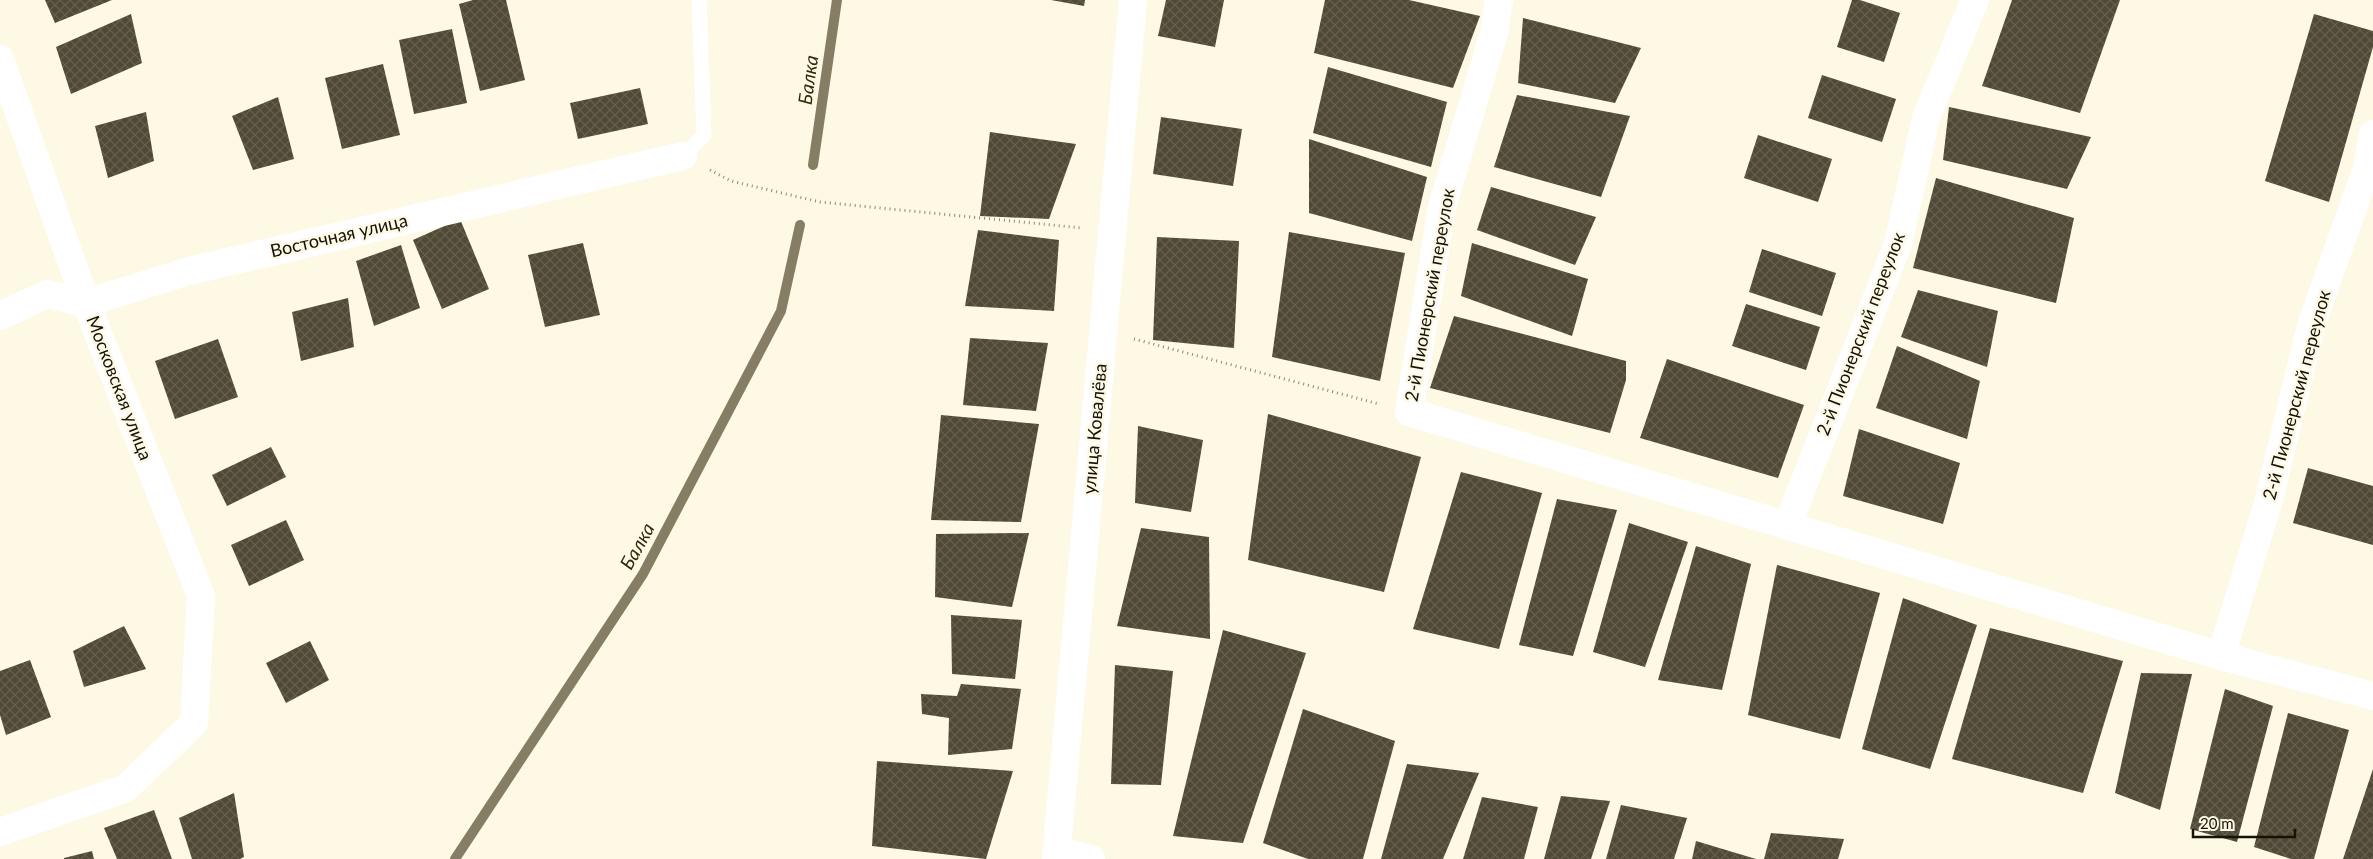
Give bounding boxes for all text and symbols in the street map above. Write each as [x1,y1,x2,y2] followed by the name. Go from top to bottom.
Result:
[793,54,822,106] water label: Балка
[1399,186,1459,403] street label: 2-й Пионерский переулок
[268,209,410,262] street label: Восточная улица
[1811,228,1909,439] street label: 2-й Пионерский переулок
[2257,287,2335,502] street label: 2-й Пионерский переулок
[82,312,158,463] street label: Московская улица
[1077,363,1111,495] street label: улица Ковалёва
[615,519,659,573] water label: Балка
[2193,806,2296,838] scale bar
[2200,814,2234,832] text: 20 m

